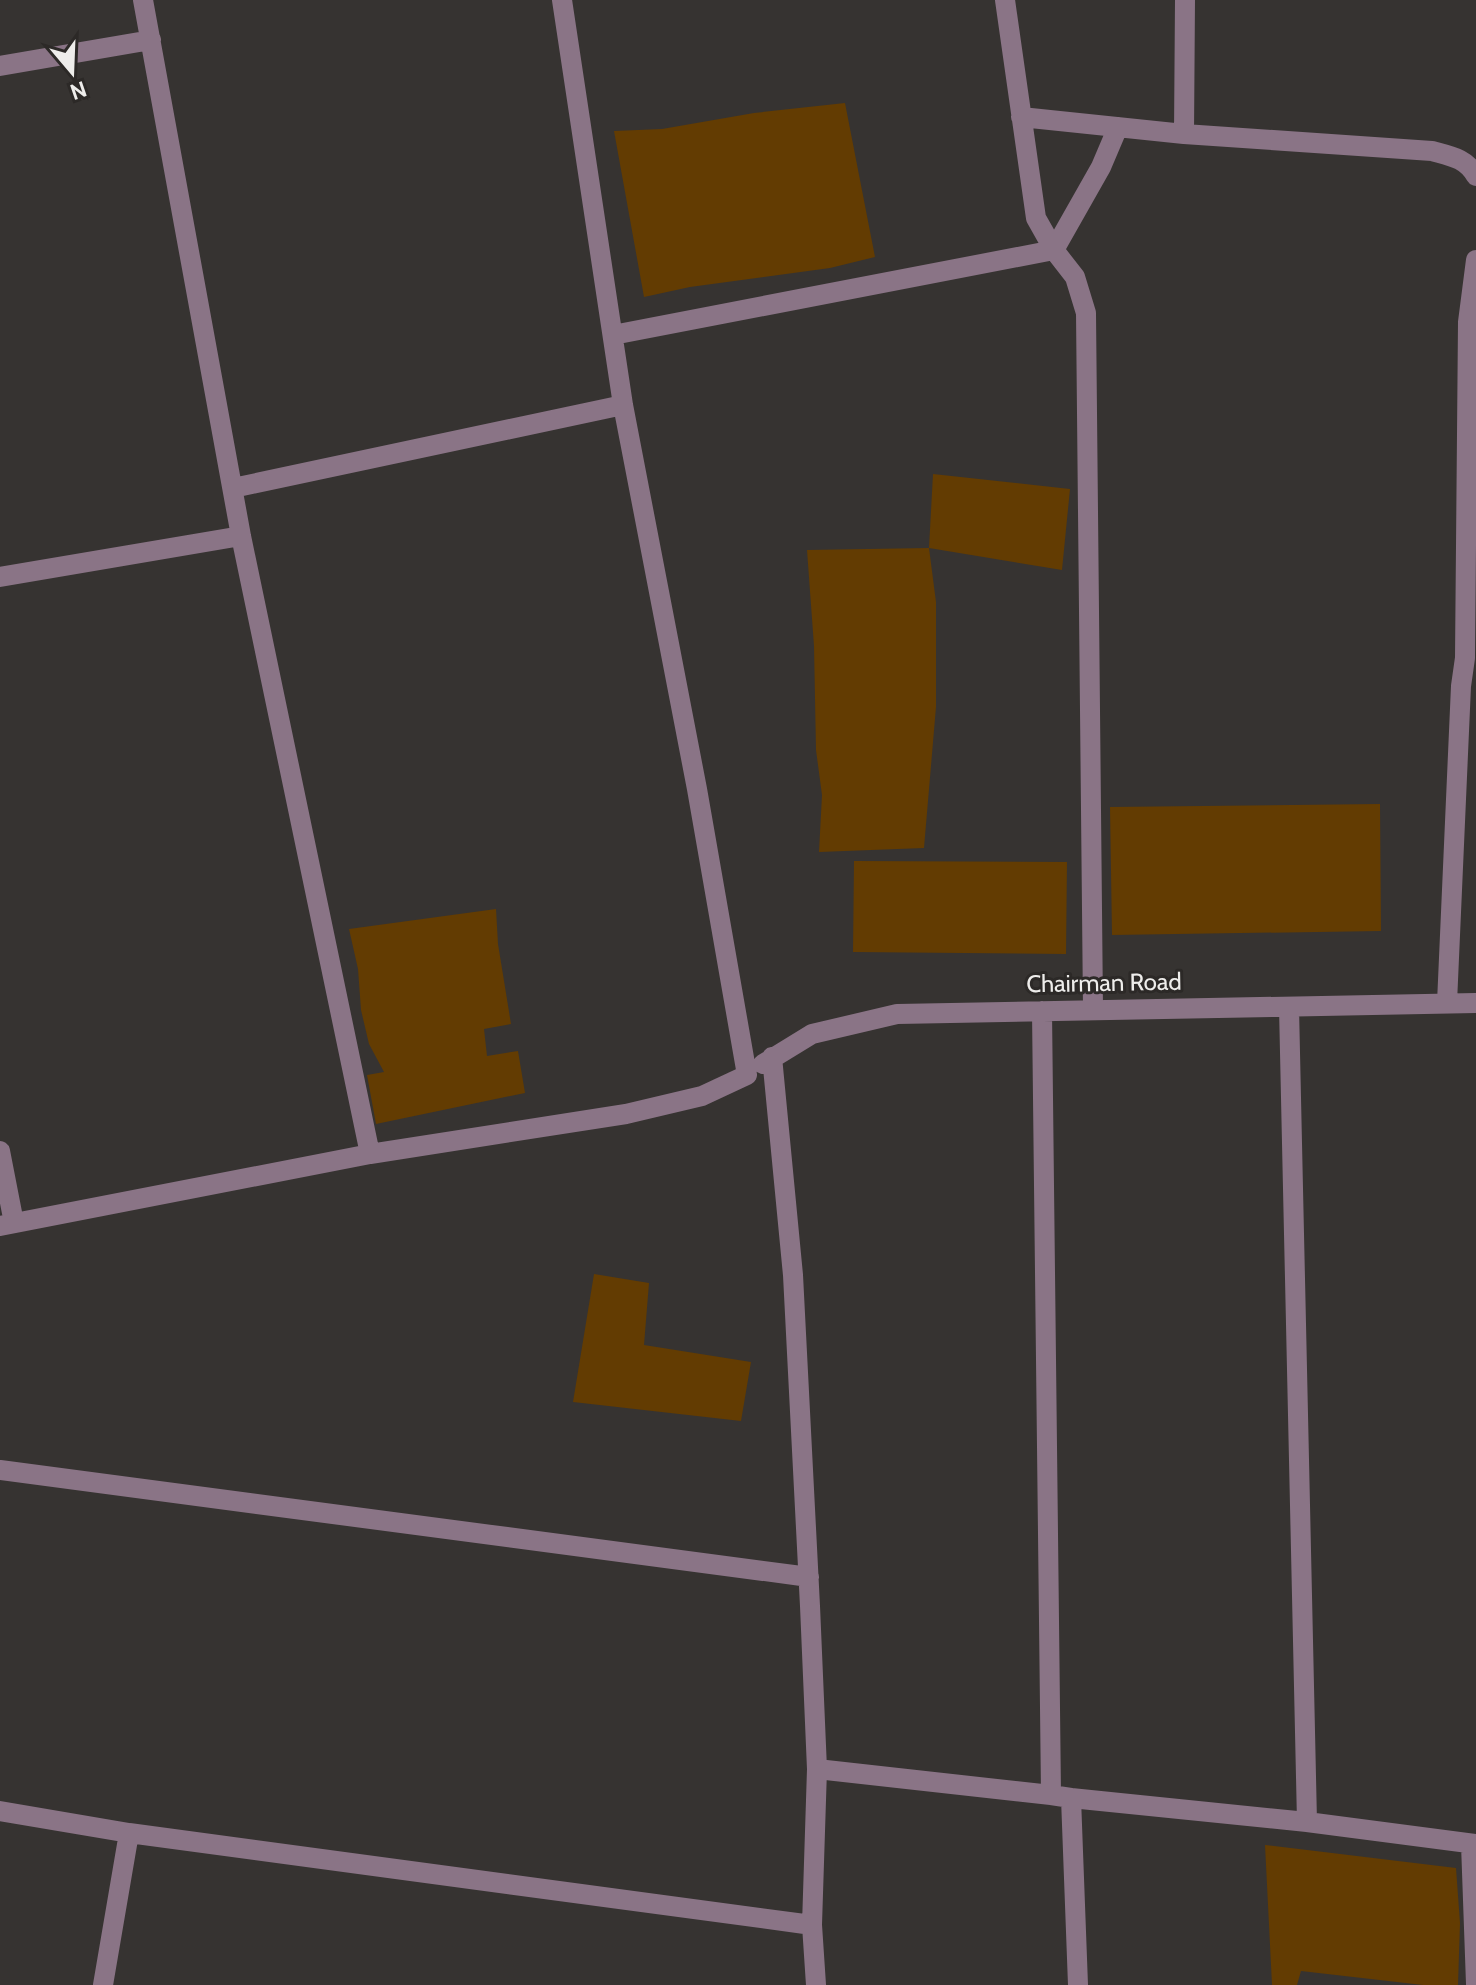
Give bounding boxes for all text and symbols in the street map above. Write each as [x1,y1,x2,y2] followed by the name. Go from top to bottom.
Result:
[32,32,112,112] north arrow
[67,75,90,106] text: N
[1026,967,1182,998] street label: Chairman Road

